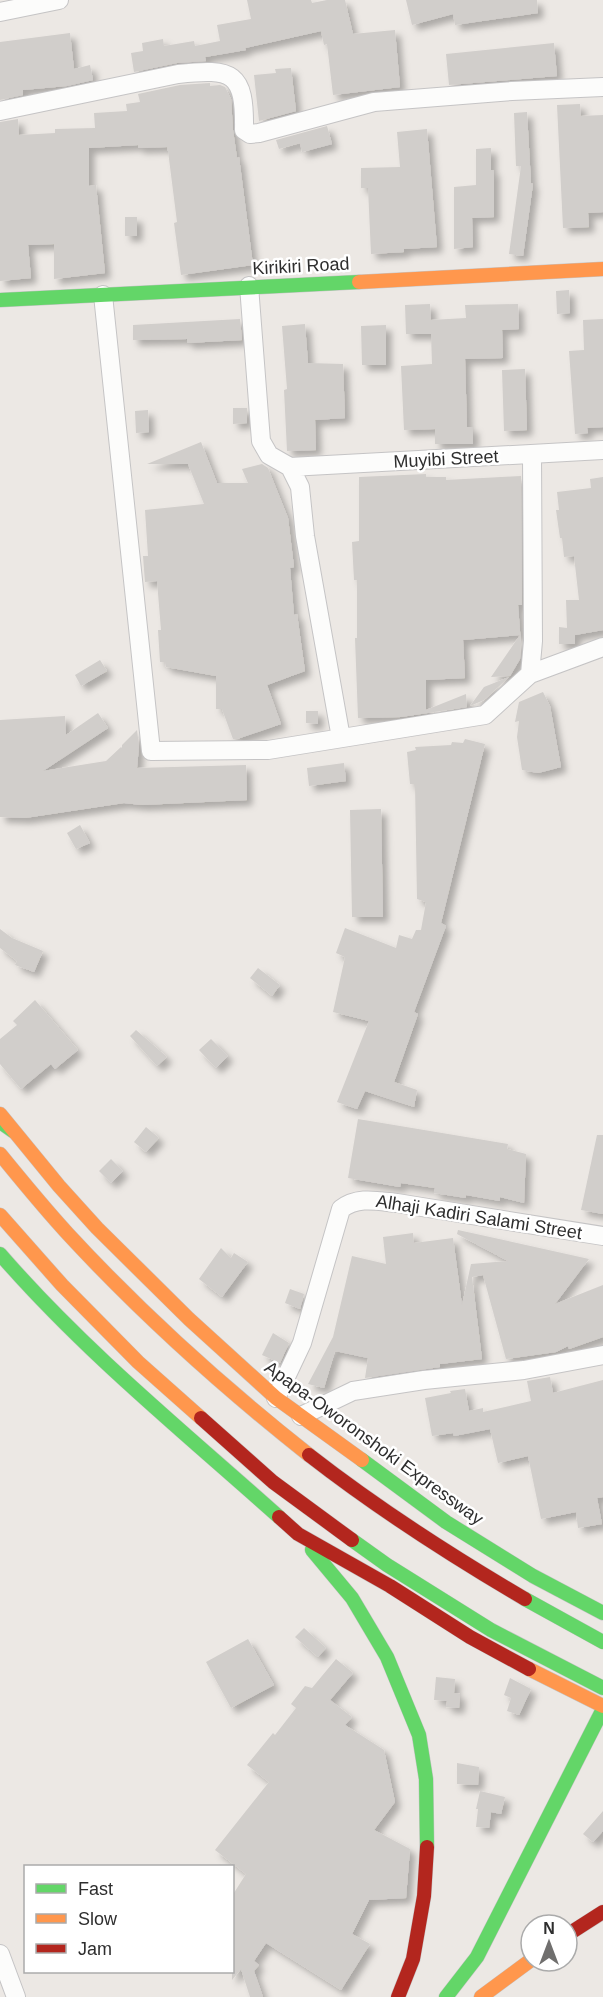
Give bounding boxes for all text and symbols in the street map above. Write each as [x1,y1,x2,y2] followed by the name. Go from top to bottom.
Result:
[252,253,350,279] street label: Kirikiri Road
[393,446,499,472] street label: Muyibi Street
[375,1191,583,1243] street label: Alhaji Kadiri Salami Street
[261,1357,487,1529] street label: Apapa-Oworonshoki Expressway
[24,1865,234,1973] legend
[78,1879,113,1899] text: Fast
[78,1909,118,1929] text: Slow
[519,1913,579,1973] north arrow
[543,1920,555,1937] text: N
[78,1939,112,1959] text: Jam

